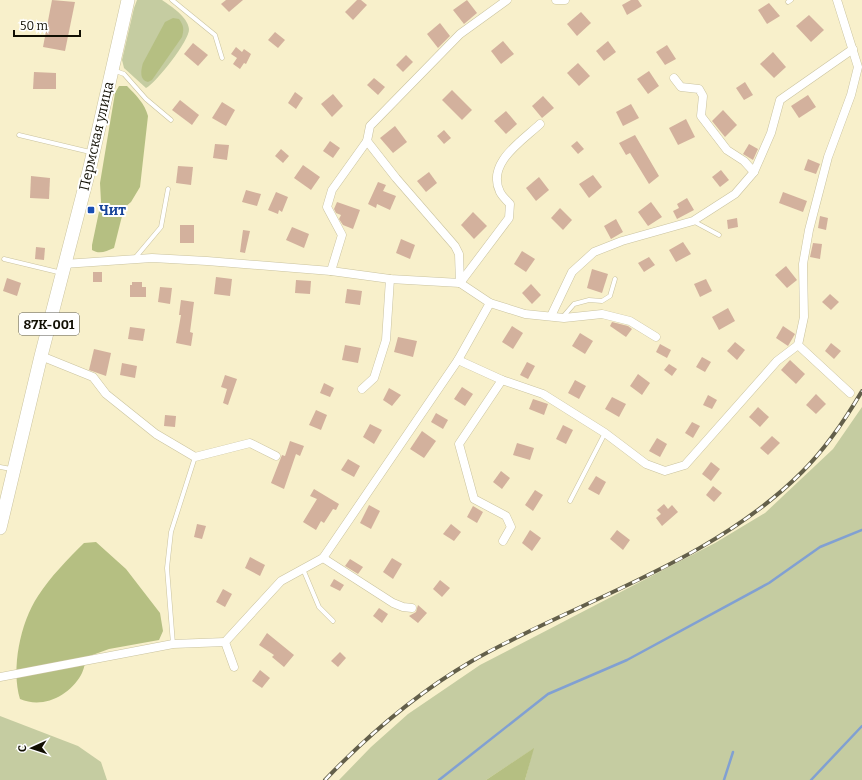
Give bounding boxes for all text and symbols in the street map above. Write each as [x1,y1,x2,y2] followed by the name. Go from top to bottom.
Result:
[14,12,80,38] scale bar
[20,19,49,33] text: 50 m
[76,80,117,192] street label: Пермская улица
[99,202,126,219] place label: Чит
[86,205,96,215] marker: Чит
[19,313,79,335] road number: 87К-001
[12,728,52,768] north arrow
[16,745,29,752] text: С

